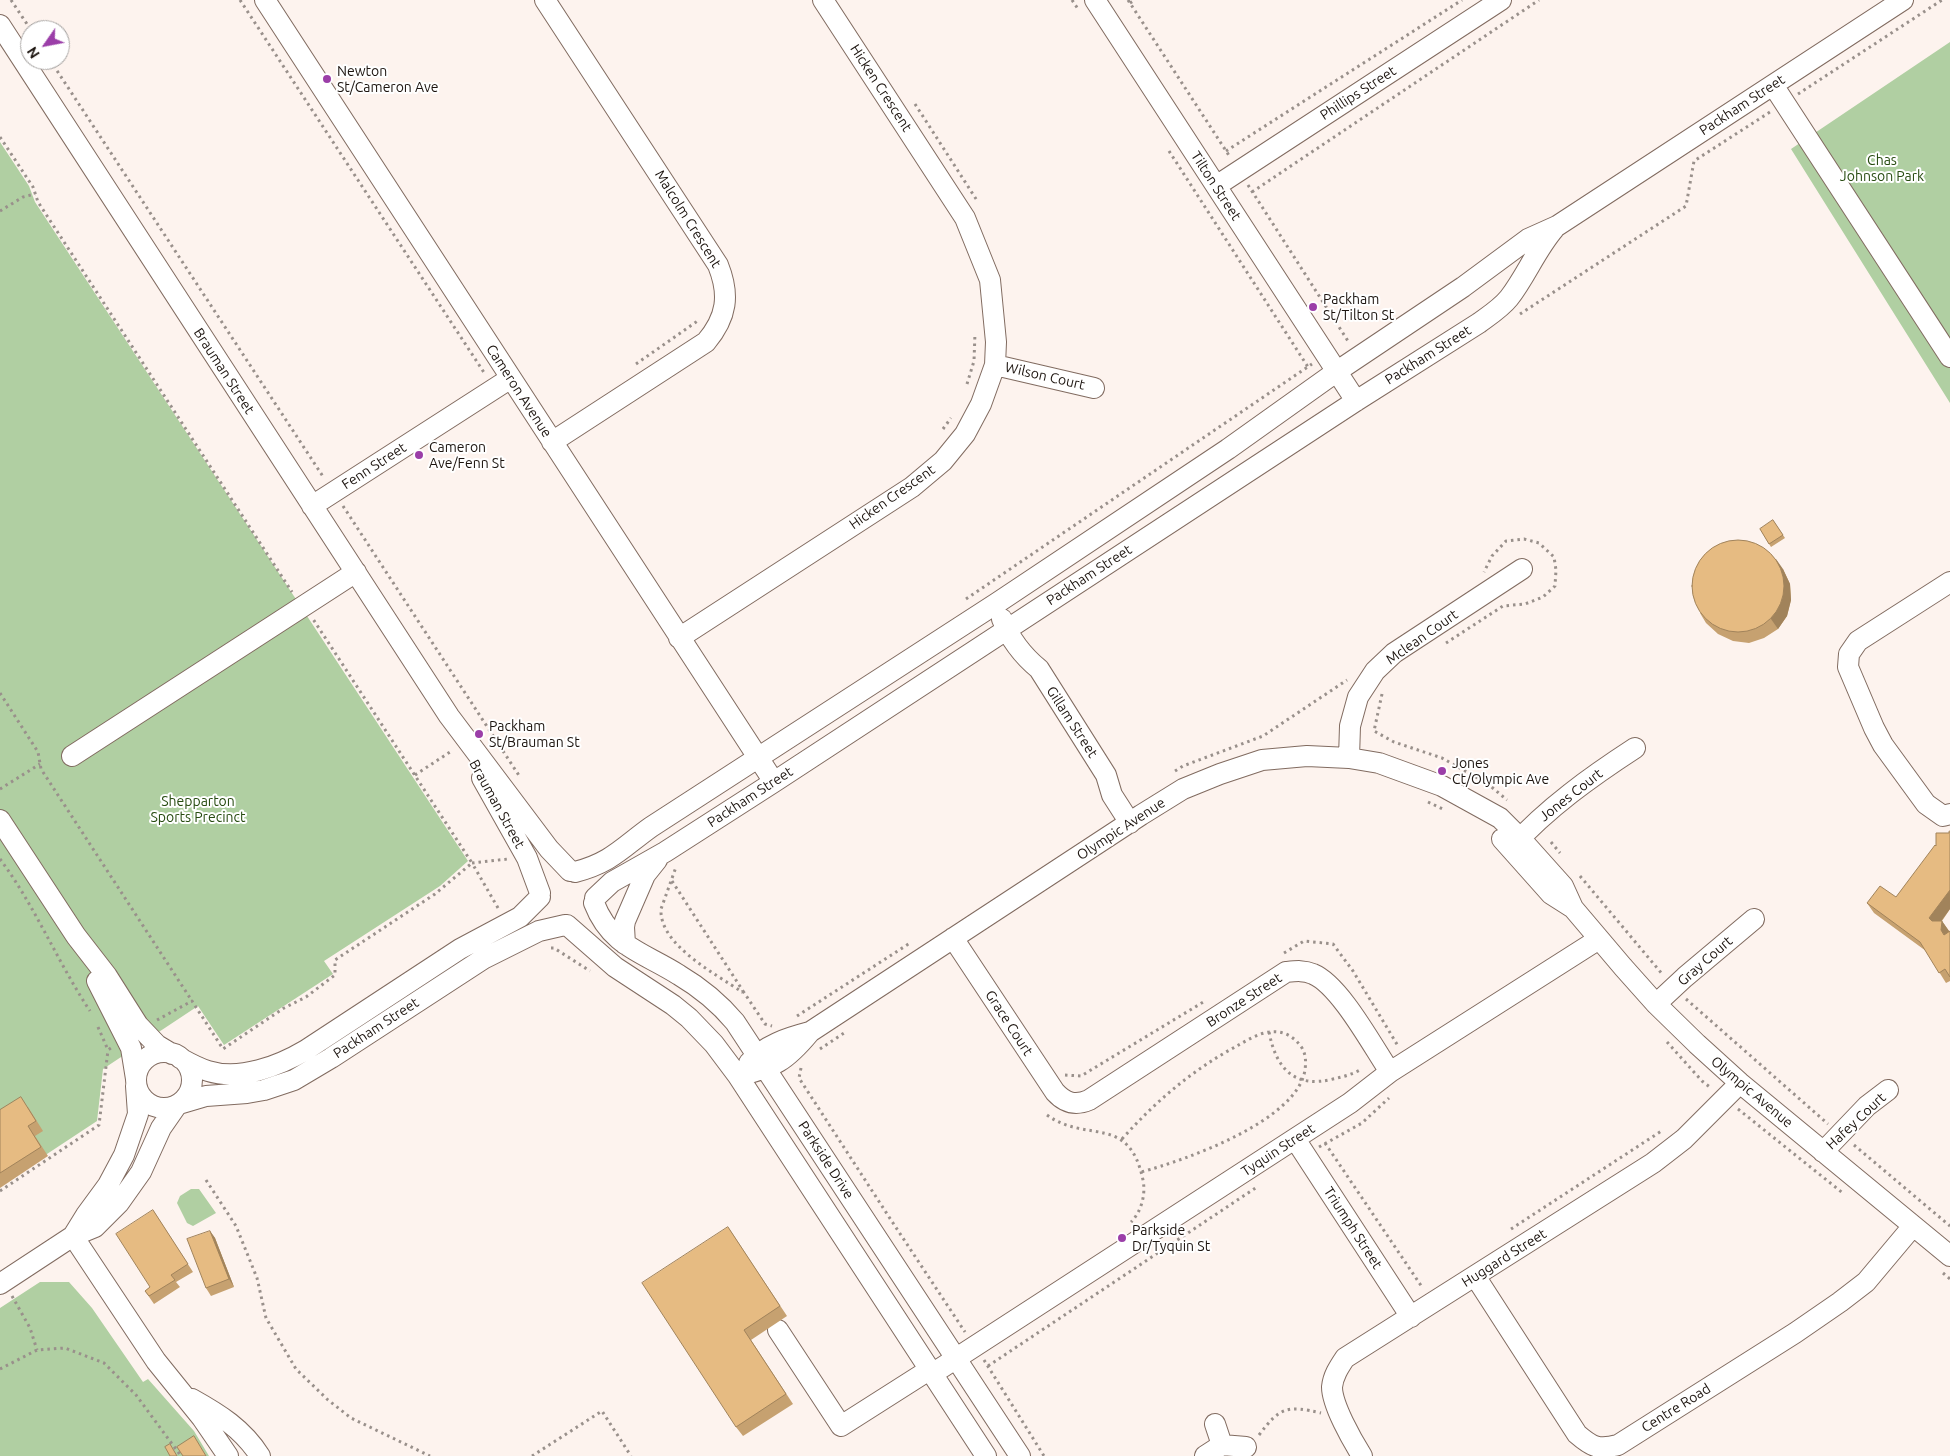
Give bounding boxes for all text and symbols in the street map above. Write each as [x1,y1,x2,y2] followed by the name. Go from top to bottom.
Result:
[20,20,70,70] north arrow
[847,41,915,135] street label: Hicken Crescent
[24,44,43,61] text: N
[1317,62,1399,124] street label: Phillips Street
[337,63,438,95] place label: Newton St/Cameron Ave
[1696,71,1788,139] street label: Packham Street
[321,73,333,85] marker: Newton St/Cameron Ave
[1187,148,1245,224] street label: Tilton Street
[1840,152,1924,184] park label: Chas Johnson Park
[651,167,725,271] street label: Malcolm Crescent
[1323,291,1394,324] place label: Packham St/Tilton St
[1307,301,1319,313] marker: Packham St/Tilton St
[1382,322,1474,388] street label: Packham Street
[190,325,258,417] street label: Brauman Street
[483,341,555,441] street label: Cameron Avenue
[1003,359,1087,393] street label: Wilson Court
[339,439,409,493] street label: Fenn Street
[429,439,505,472] place label: Cameron Ave/Fenn St
[413,449,425,461] marker: Cameron Ave/Fenn St
[846,461,938,533] street label: Hicken Crescent
[1043,541,1135,609] street label: Packham Street
[1383,606,1461,668] street label: Mclean Court
[1043,683,1101,761] street label: Gillam Street
[489,718,580,750] place label: Packham St/Brauman St
[473,728,485,740] marker: Packham St/Brauman St
[1452,755,1549,788] place label: Jones Ct/Olympic Ave
[466,757,528,851] street label: Brauman Street
[704,763,796,831] street label: Packham Street
[1436,765,1448,777] marker: Jones Ct/Olympic Ave
[1536,765,1606,825] street label: Jones Court
[150,793,246,826] park label: Shepparton Sports Precinct
[1074,794,1168,864] street label: Olympic Avenue
[1674,933,1736,989] street label: Gray Court
[1203,969,1285,1031] street label: Bronze Street
[982,987,1036,1059] street label: Grace Court
[330,994,422,1062] street label: Packham Street
[1708,1053,1796,1131] street label: Olympic Avenue
[1823,1089,1889,1153] street label: Hafey Court
[795,1118,857,1202] street label: Parkside Drive
[1238,1120,1318,1180] street label: Tyquin Street
[1320,1184,1386,1272] street label: Triumph Street
[1132,1222,1210,1254] place label: Parkside Dr/Tyquin St
[1458,1225,1550,1291] street label: Huggard Street
[1116,1232,1128,1244] marker: Parkside Dr/Tyquin St
[1638,1380,1714,1436] street label: Centre Road

